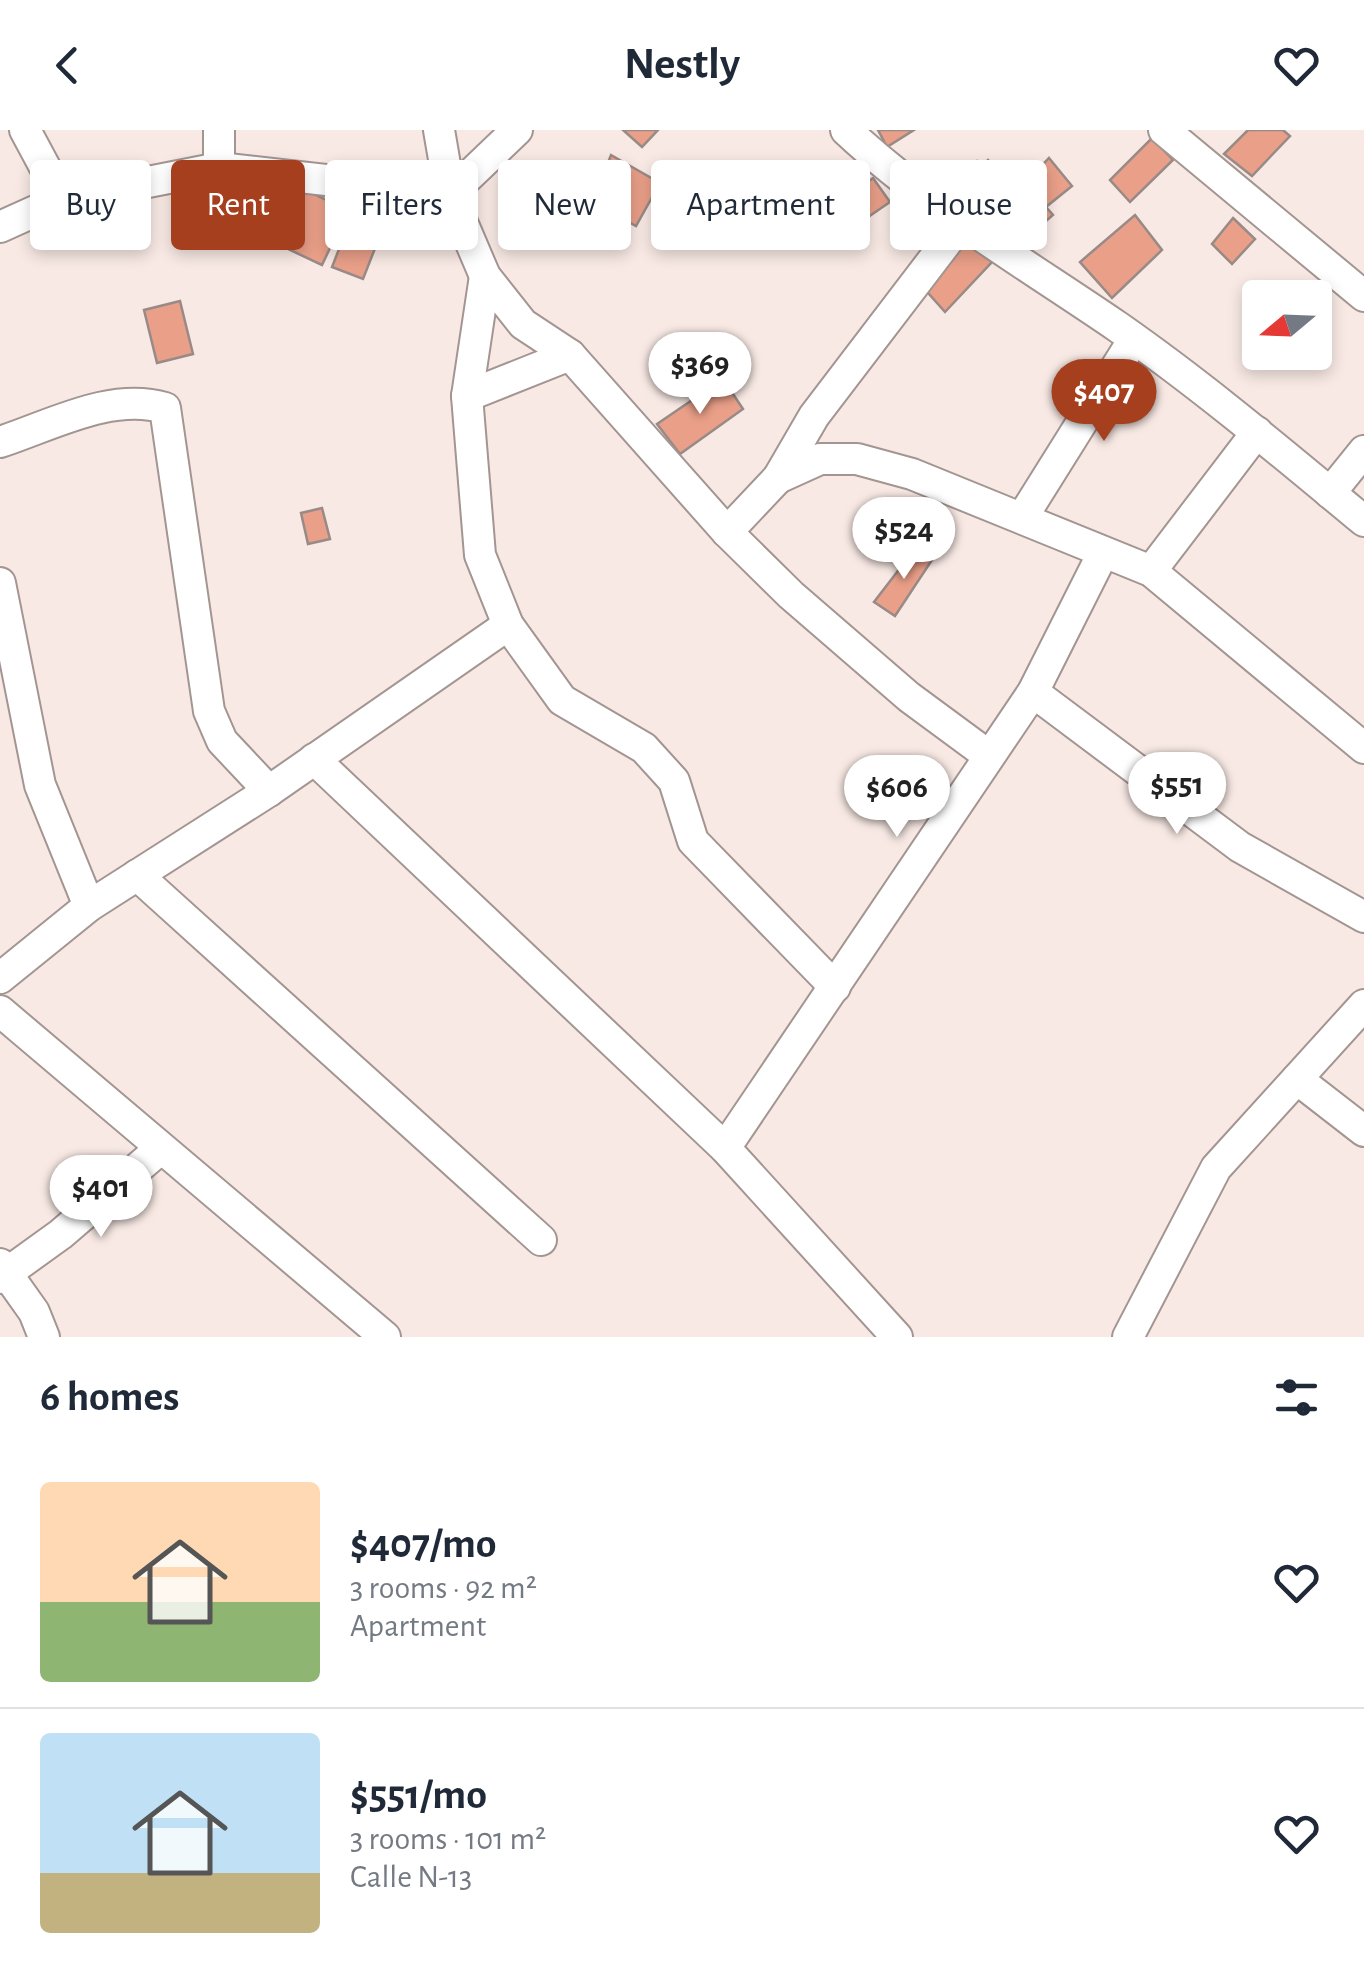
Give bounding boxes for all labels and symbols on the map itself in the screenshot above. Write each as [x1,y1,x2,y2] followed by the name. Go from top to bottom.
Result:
[1242,280,1332,370] north arrow
[641,332,759,417] pin: $369
[1045,359,1163,444] pin: $407
[845,497,963,582] pin: $524
[1118,752,1236,837] pin: $551
[838,755,956,840] pin: $606
[42,1155,160,1240] pin: $401

